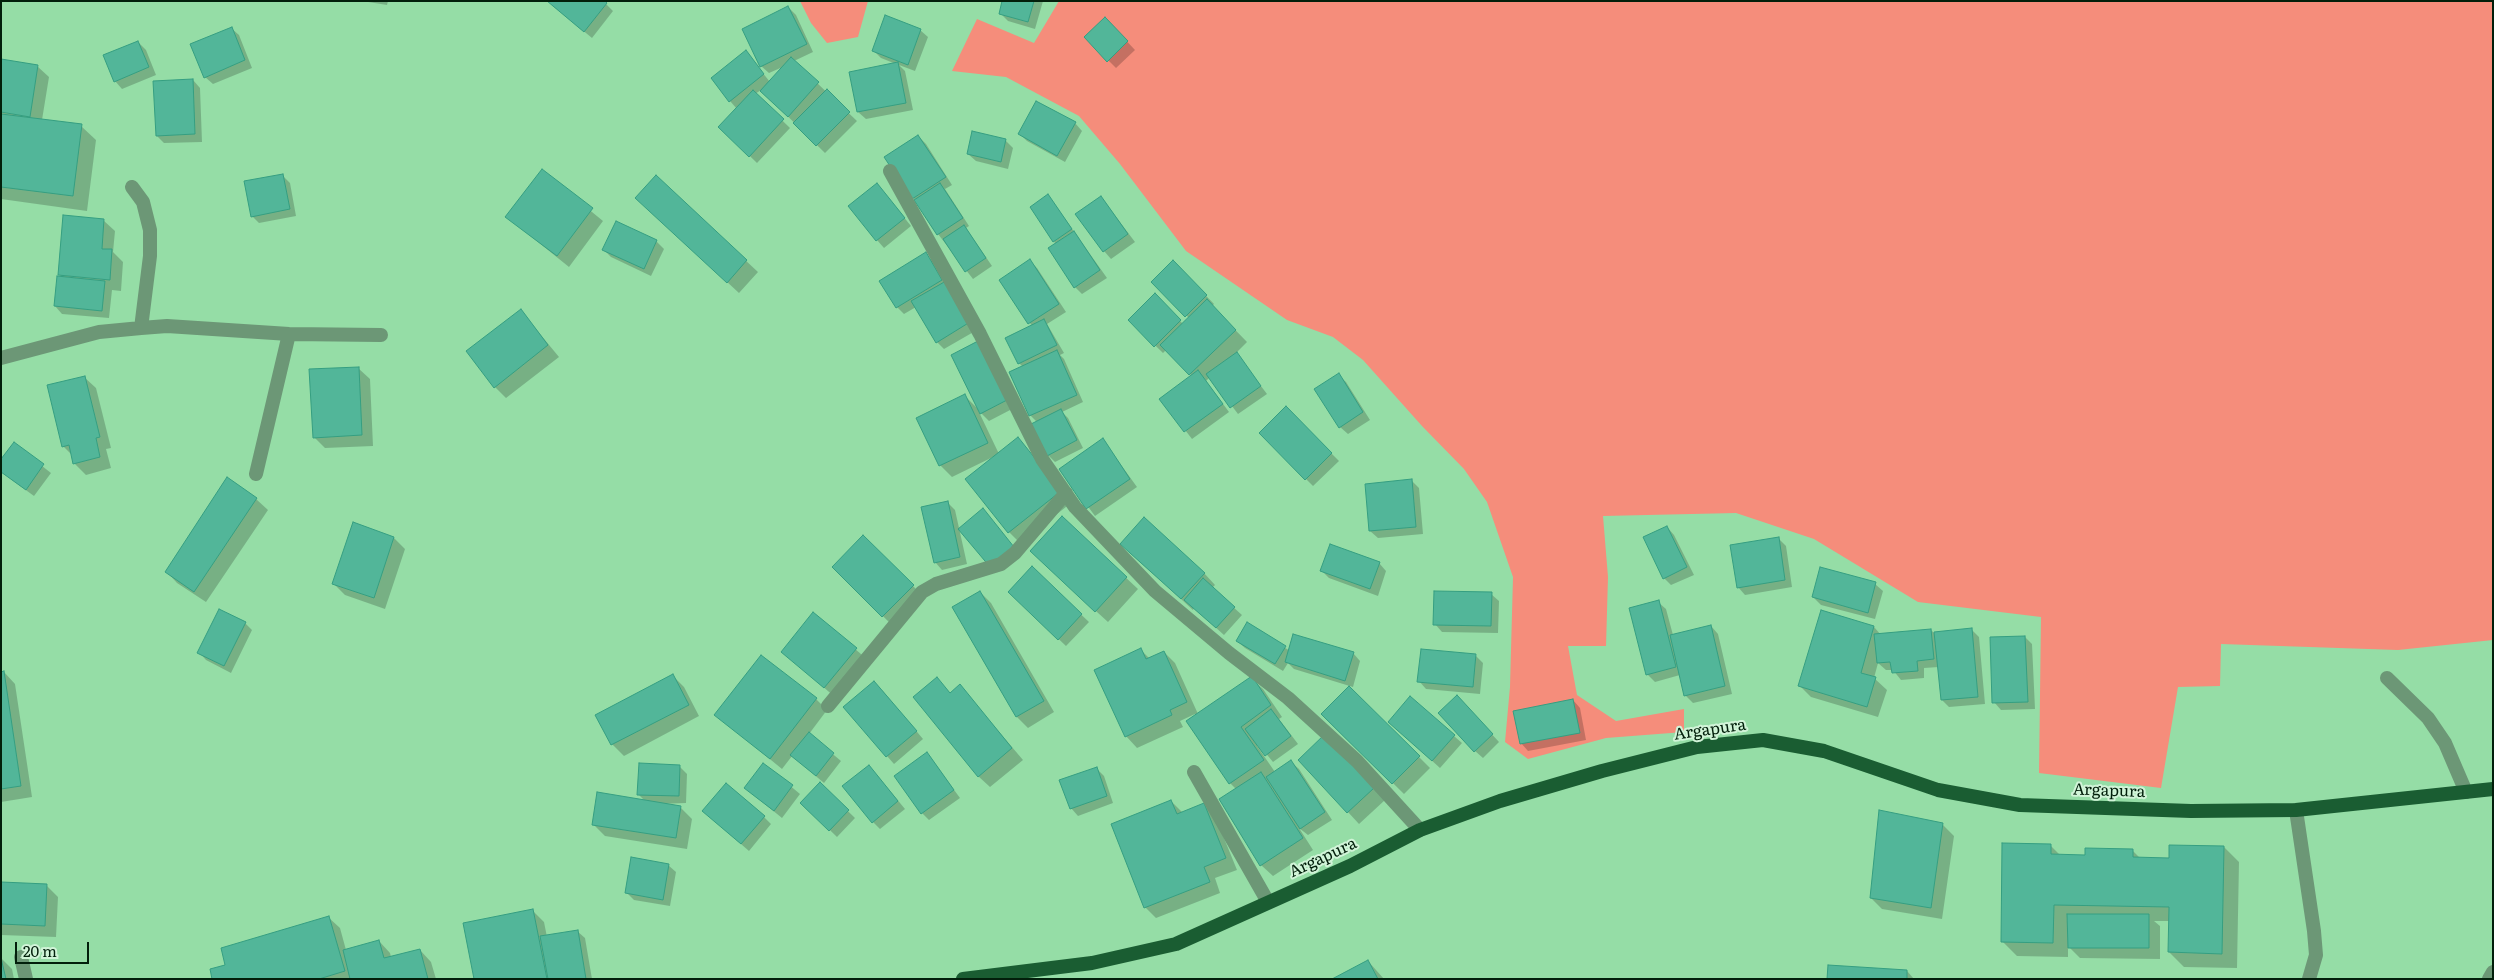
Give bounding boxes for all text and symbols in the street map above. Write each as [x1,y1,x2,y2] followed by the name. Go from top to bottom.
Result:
[1673,715,1747,745] street label: Argapura
[2073,780,2145,802] street label: Argapura
[1286,834,1360,882] street label: Argapura
[18,932,91,964] scale bar
[23,939,57,962] text: 20 m

